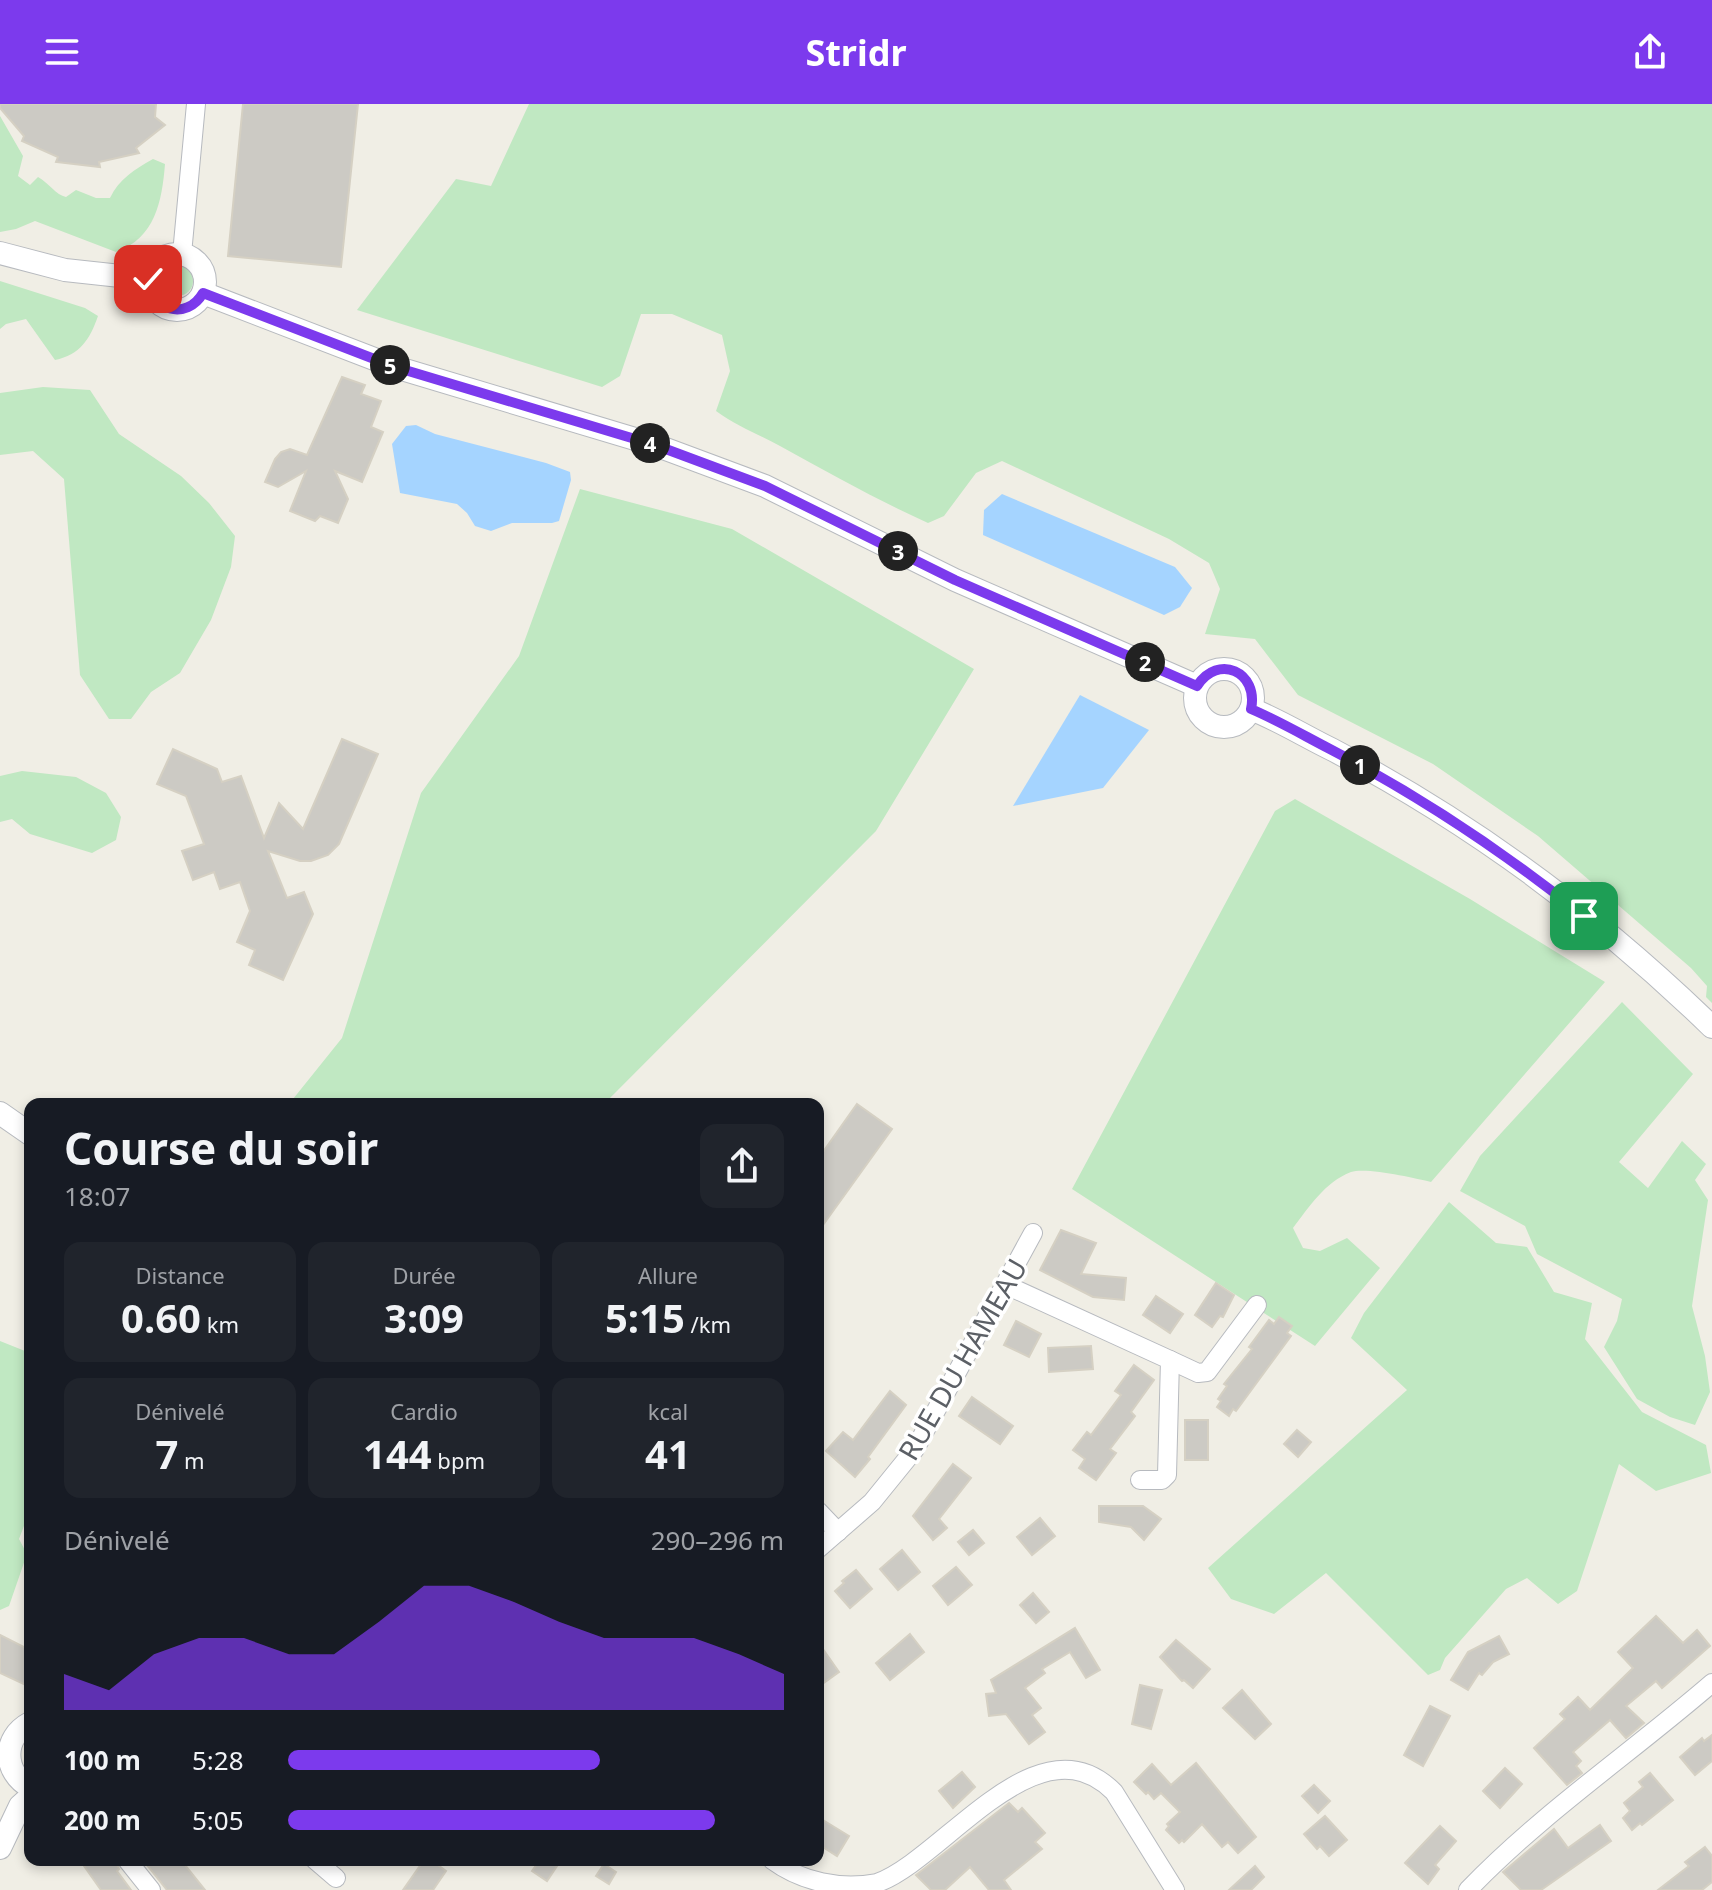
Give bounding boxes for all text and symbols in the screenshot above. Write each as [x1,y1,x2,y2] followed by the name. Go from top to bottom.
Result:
[805,28,907,77] text: Stridr
[40,30,84,74] icon: menu
[1628,30,1672,74] icon: share
[114,245,182,313] pin
[126,257,170,301] icon: check
[370,345,410,385] pin: 5
[384,350,396,380] text: 5
[630,423,670,463] pin: 4
[644,428,656,458] text: 4
[878,531,918,571] pin: 3
[892,536,904,566] text: 3
[1125,642,1165,682] pin: 2
[1139,647,1151,677] text: 2
[1340,745,1380,785] pin: 1
[1354,750,1366,780] text: 1
[1550,882,1618,950] pin
[1562,894,1606,938] icon: arrive
[64,1118,378,1178] text: Course du soir
[700,1124,784,1208] button: share
[64,1178,130,1214] text: 18:07
[889,1251,1035,1467] street label: RUE DU HAMEAU
[135,1260,225,1290] text: Distance
[392,1260,456,1290] text: Durée
[638,1260,698,1290] text: Allure
[121,1290,201,1345] text: 0.60
[384,1290,464,1345] text: 3:09
[605,1290,685,1345] text: 5:15
[201,1309,239,1339] text: km
[685,1309,731,1339] text: /km
[135,1396,225,1426] text: Dénivelé
[390,1396,458,1426] text: Cardio
[648,1396,688,1426] text: kcal
[155,1426,178,1481] text: 7
[363,1426,432,1481] text: 144
[645,1426,691,1481] text: 41
[178,1445,205,1475] text: m
[432,1445,485,1475] text: bpm
[64,1522,170,1558] text: Dénivelé
[651,1522,784,1558] text: 290–296 m
[64,1742,141,1778] text: 100 m
[192,1742,244,1778] text: 5:28
[64,1802,141,1838] text: 200 m
[192,1802,244,1838] text: 5:05

